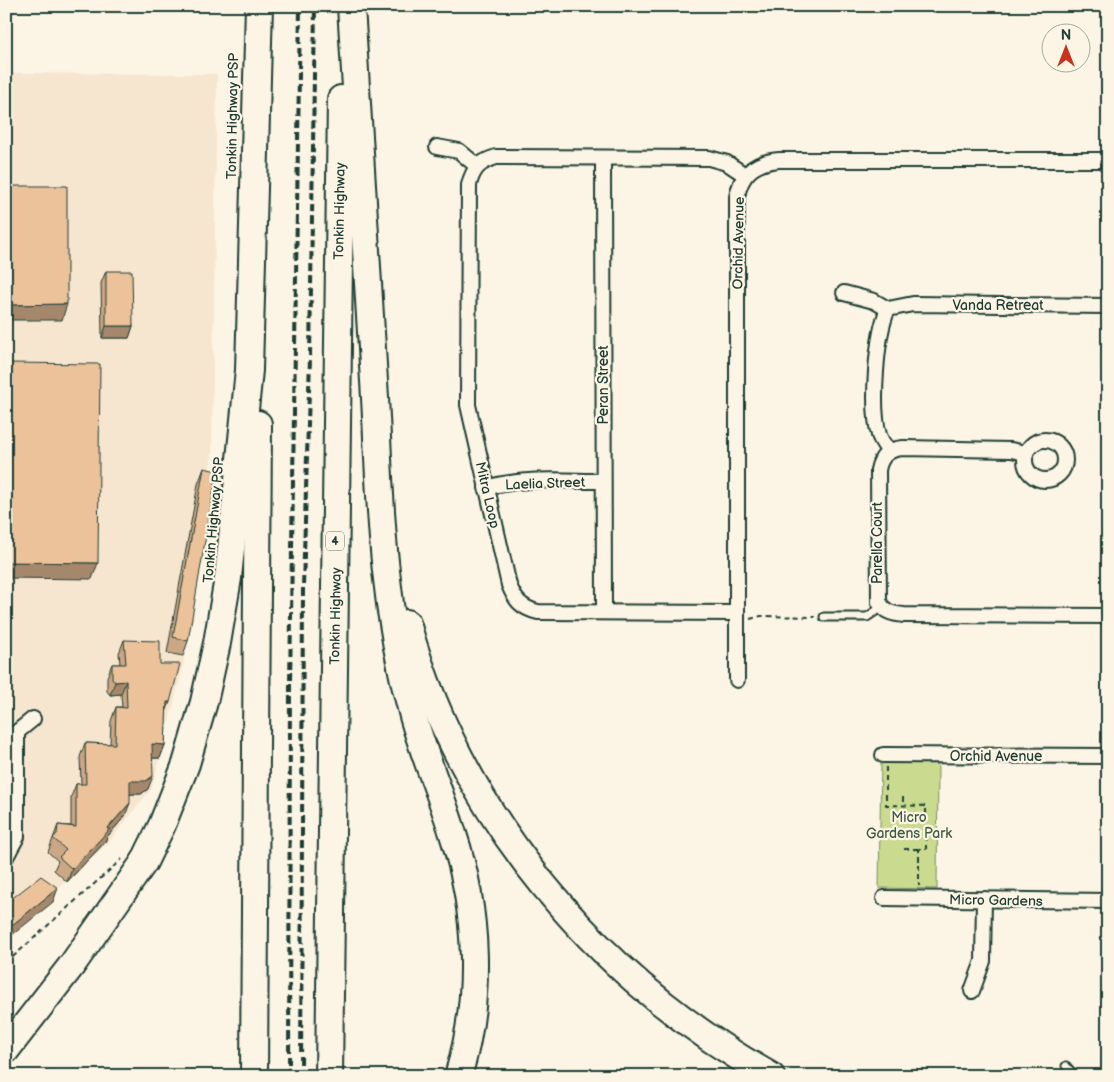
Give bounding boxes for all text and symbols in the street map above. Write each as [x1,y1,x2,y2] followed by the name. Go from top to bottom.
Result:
[1042,22,1092,72] north arrow
[1061,27,1071,44] text: N
[223,53,242,179] street label: Tonkin Highway PSP
[330,162,349,260] street label: Tonkin Highway
[729,197,748,290] street label: Orchid Avenue
[953,297,1044,314] street label: Vanda Retreat
[595,345,612,425] street label: Peran Street
[200,456,227,584] street label: Tonkin Highway PSP
[472,460,503,530] street label: Mitra Loop
[505,474,586,493] street label: Laelia Street
[869,501,886,584] street label: Parella Court
[326,532,344,550] road number: 4
[326,567,345,665] street label: Tonkin Highway
[950,748,1042,765] street label: Orchid Avenue
[866,809,952,842] park label: Micro Gardens Park
[949,891,1043,910] street label: Micro Gardens

